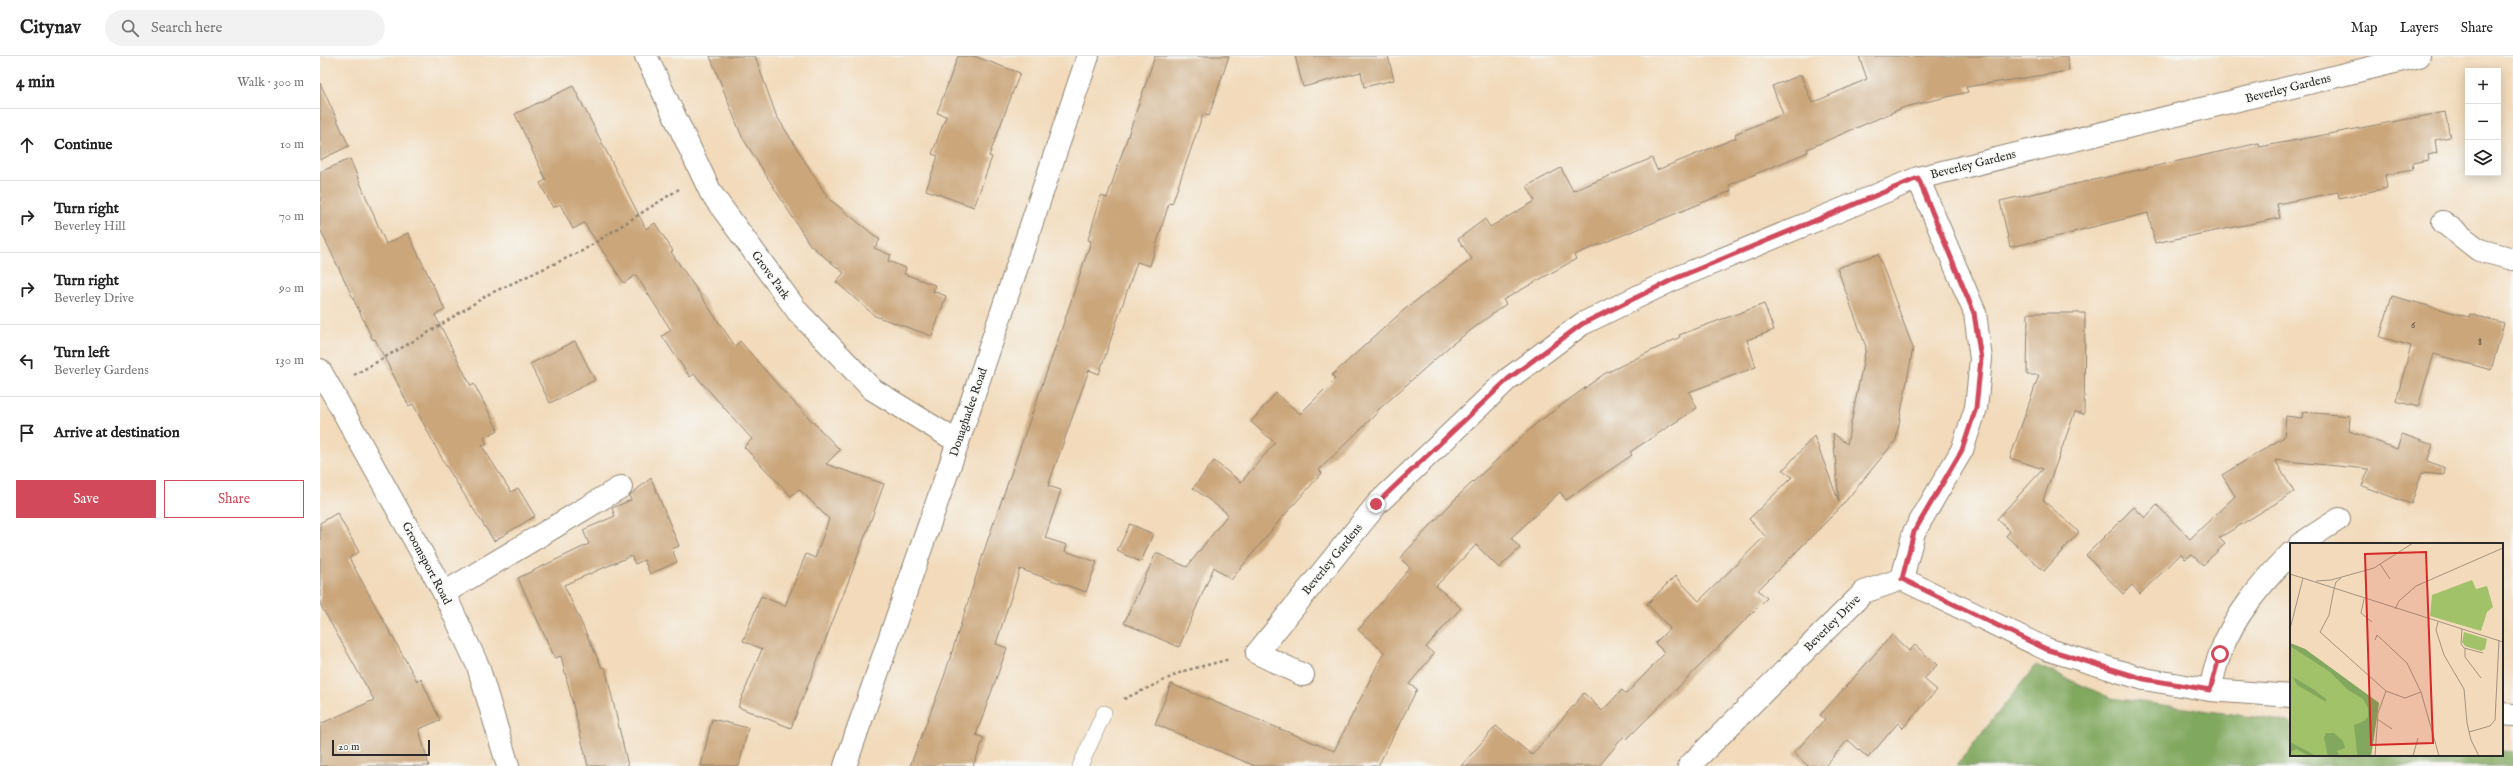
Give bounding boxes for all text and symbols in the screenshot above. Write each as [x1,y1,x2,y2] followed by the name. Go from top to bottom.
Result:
[105,10,385,46] search box
[20,16,81,40] text: Citynav
[119,17,141,39] icon: search
[151,18,222,37] text: Search here
[2351,19,2378,37] text: Map
[2400,19,2439,37] text: Layers
[2461,19,2493,37] text: Share
[2465,68,2501,176] map controls
[2465,68,2501,104] button: +
[2244,71,2332,106] street label: Beverley Gardens
[16,72,55,93] text: 4 min
[237,74,304,91] text: Walk · 300 m
[2465,104,2501,140] button: −
[16,134,38,156] icon: ahead
[54,135,112,154] text: Continue
[280,136,304,153] text: 10 m
[2465,140,2501,176] button: layers
[1929,147,2017,182] street label: Beverley Gardens
[54,199,119,218] text: Turn right
[16,206,38,228] icon: right
[279,208,304,225] text: 70 m
[54,218,125,235] text: Beverley Hill
[748,248,794,303] street label: Grove Park
[54,271,119,290] text: Turn right
[16,278,38,300] icon: right
[279,280,304,297] text: 90 m
[54,290,134,307] text: Beverley Drive
[2411,319,2416,332] house number: 6
[2478,336,2482,349] house number: 8
[54,343,110,362] text: Turn left
[16,350,38,372] icon: left
[275,352,304,369] text: 130 m
[54,362,149,379] text: Beverley Gardens
[946,365,991,459] street label: Donaghadee Road
[16,422,38,444] icon: arrive
[54,423,180,442] text: Arrive at destination
[16,480,156,518] button: Save
[164,480,304,518] button: Share
[1367,495,1385,513] route end
[398,519,455,608] street label: Groomsport Road
[1299,521,1366,598] street label: Beverley Gardens
[2290,543,2503,756] inset map
[1801,592,1864,655] street label: Beverley Drive
[2211,645,2229,663] route start
[332,738,430,757] scale bar
[338,740,359,754] text: 20 m

